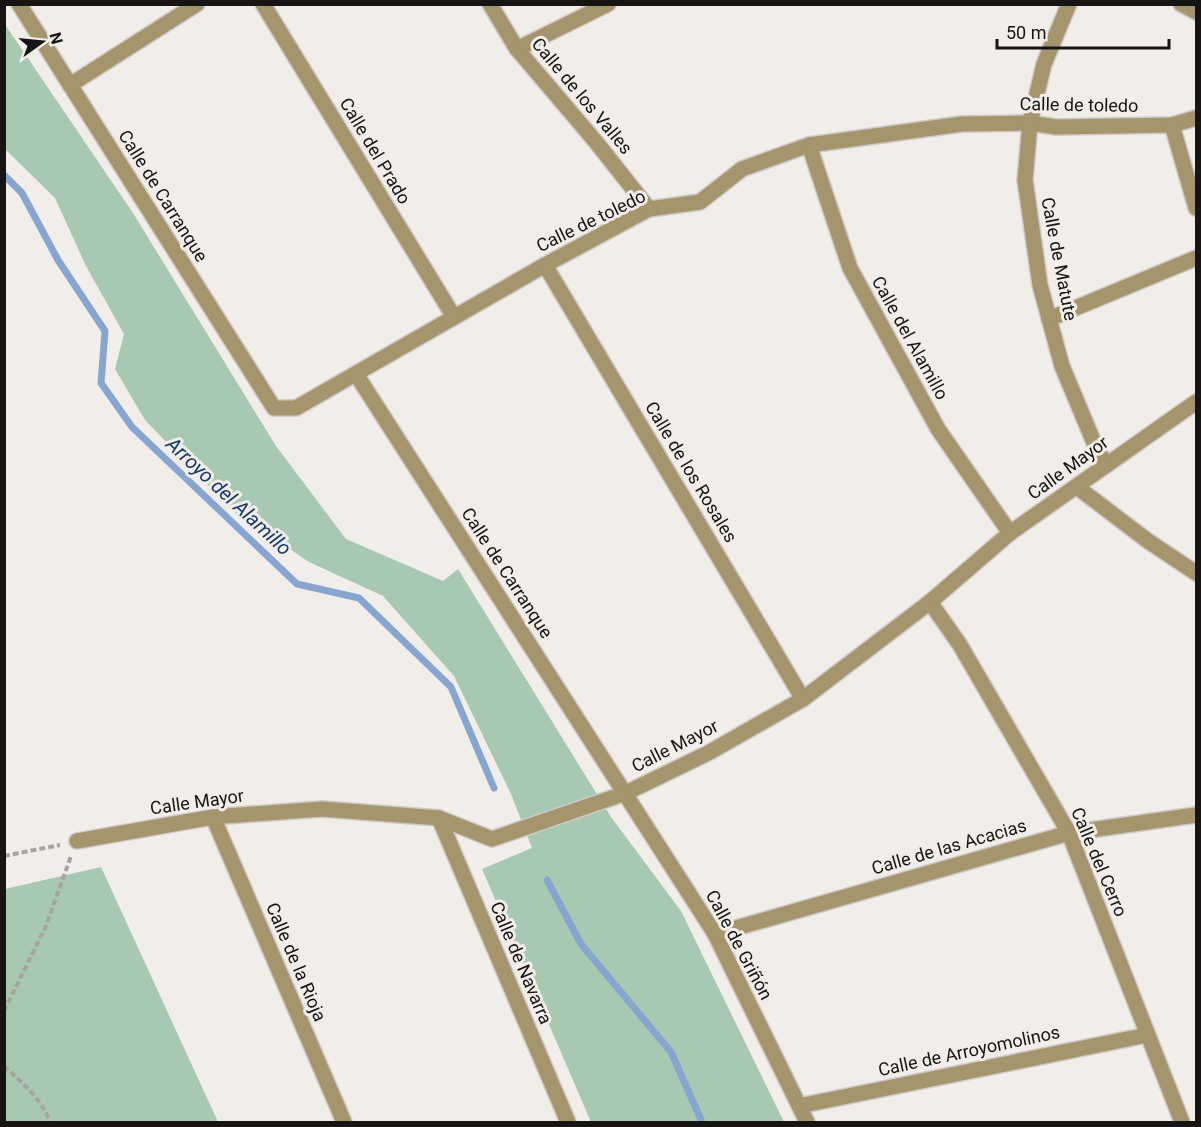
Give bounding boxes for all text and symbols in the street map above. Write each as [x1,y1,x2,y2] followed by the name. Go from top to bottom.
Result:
[12,12,72,72] north arrow
[997,12,1170,50] scale bar
[1006,22,1046,43] text: 50 m
[45,30,67,46] text: N
[528,33,637,158] street label: Calle de los Valles
[1019,93,1139,116] street label: Calle de toledo
[335,94,415,208] street label: Calle del Prado
[114,126,212,265] street label: Calle de Carranque
[533,185,649,256] street label: Calle de toledo
[1037,195,1082,322] street label: Calle de Matute
[868,272,953,403] street label: Calle del Alamillo
[641,398,742,546] street label: Calle de los Rosales
[161,431,297,560] water label: Arroyo del Alamillo
[1023,431,1112,504] street label: Calle Mayor
[457,504,557,642] street label: Calle de Carranque
[628,715,722,776] street label: Calle Mayor
[149,785,245,818] street label: Calle Mayor
[1067,804,1132,919] street label: Calle del Cerro
[869,814,1029,879] street label: Calle de las Acacias
[702,886,777,1003] street label: Calle de Griñón
[486,898,557,1027] street label: Calle de Navarra
[262,899,331,1024] street label: Calle de la Rioja
[876,1021,1062,1080] street label: Calle de Arroyomolinos

